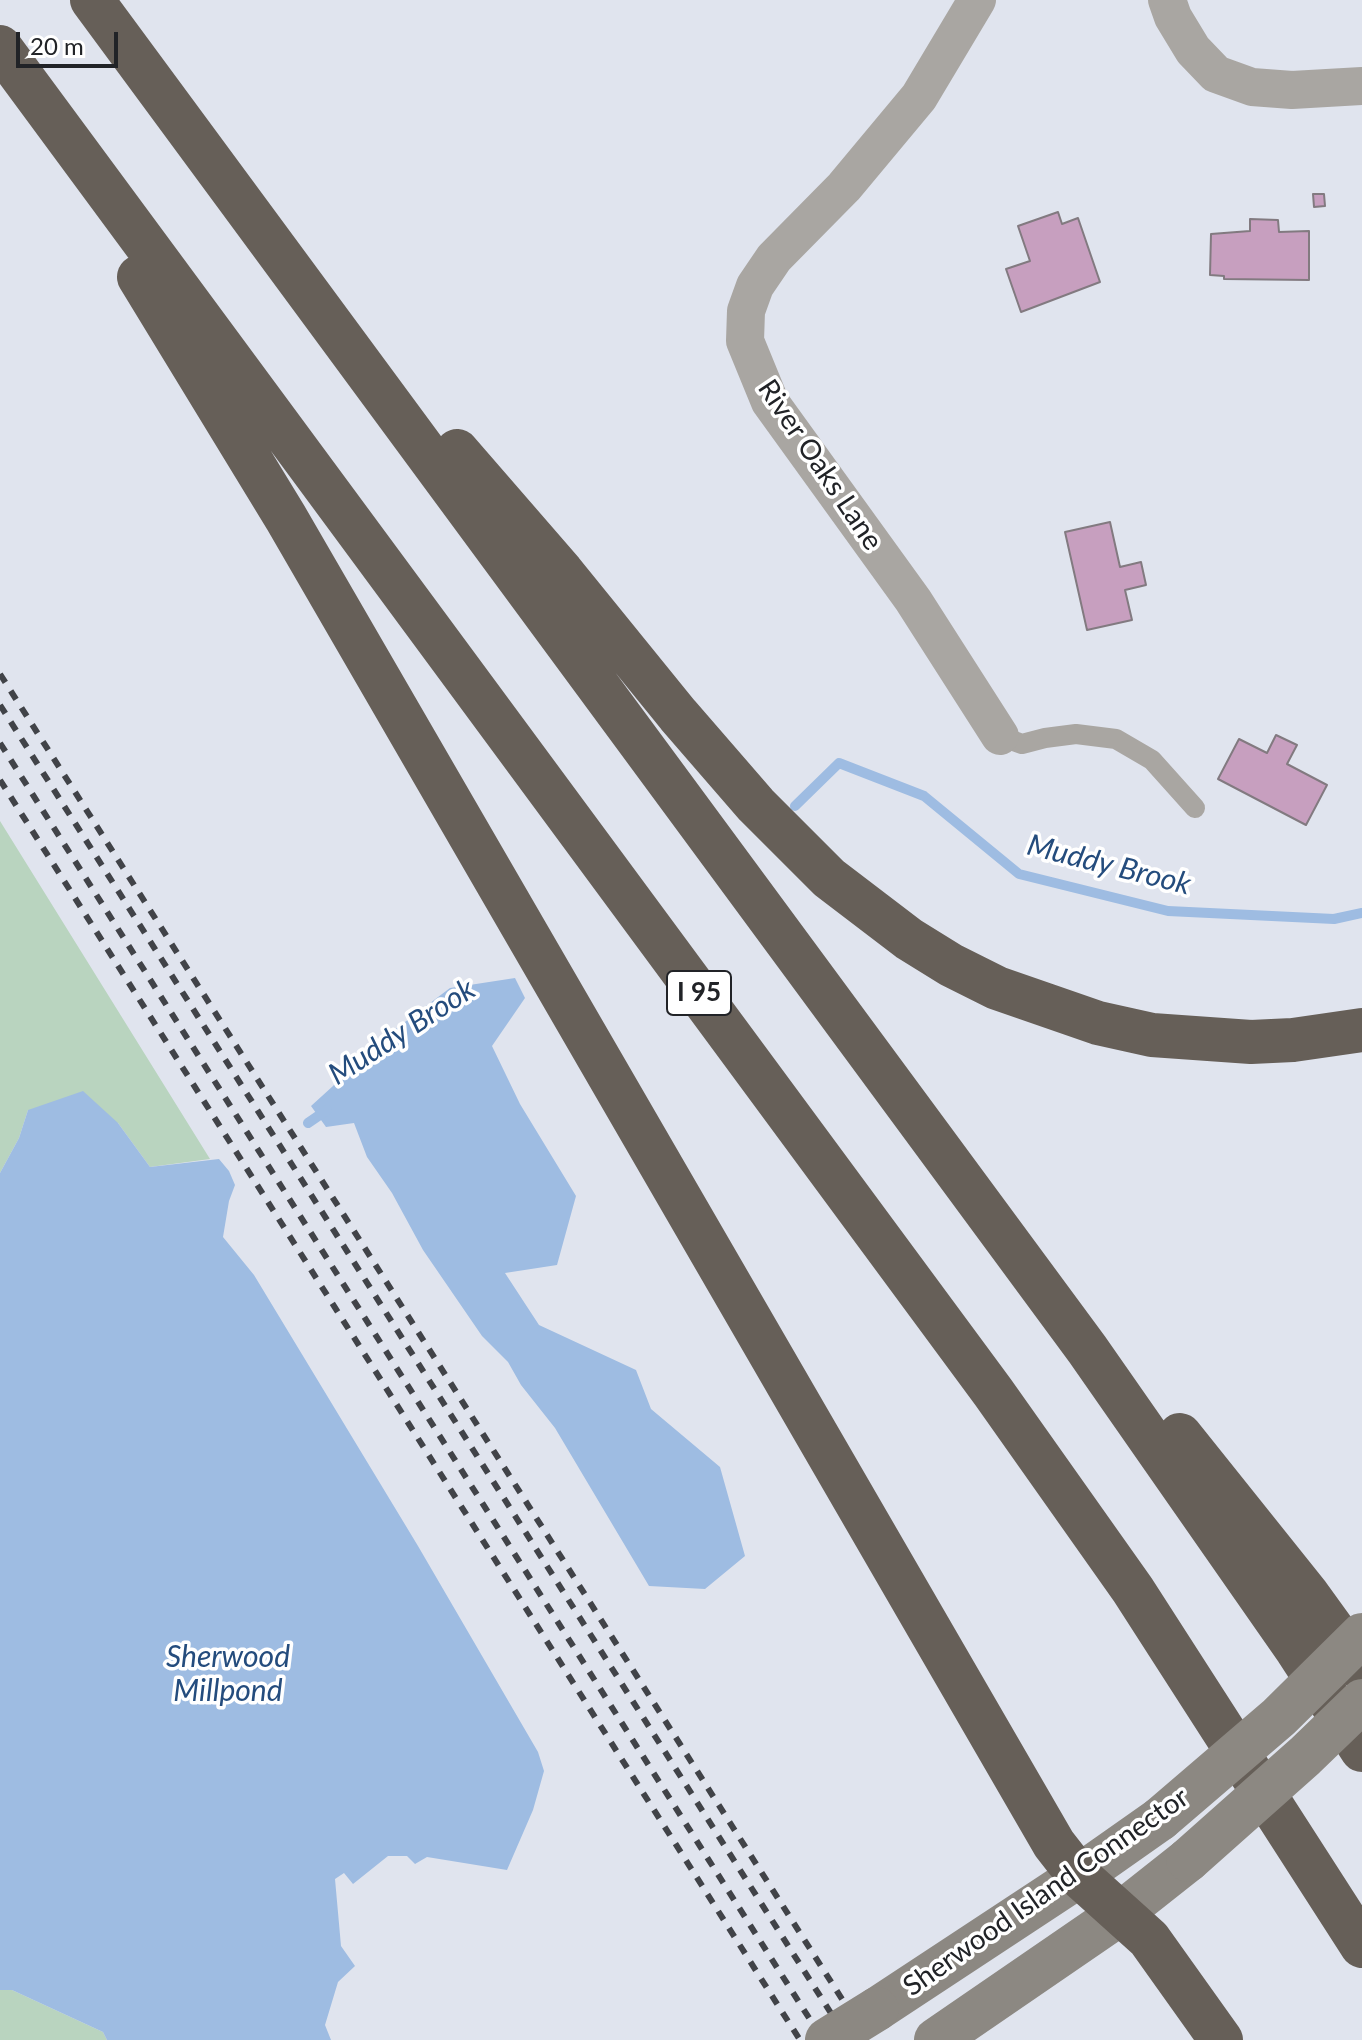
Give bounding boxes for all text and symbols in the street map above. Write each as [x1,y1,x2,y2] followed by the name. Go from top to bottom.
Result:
[20,16,122,66] scale bar
[30,31,84,60] text: 20 m
[751,373,889,557] street label: River Oaks Lane
[1023,827,1195,903] water label: Muddy Brook
[322,971,482,1093] water label: Muddy Brook
[667,971,731,1015] road number: I 95
[166,1639,290,1710] water label: Sherwood Millpond
[897,1781,1195,2003] street label: Sherwood Island Connector

